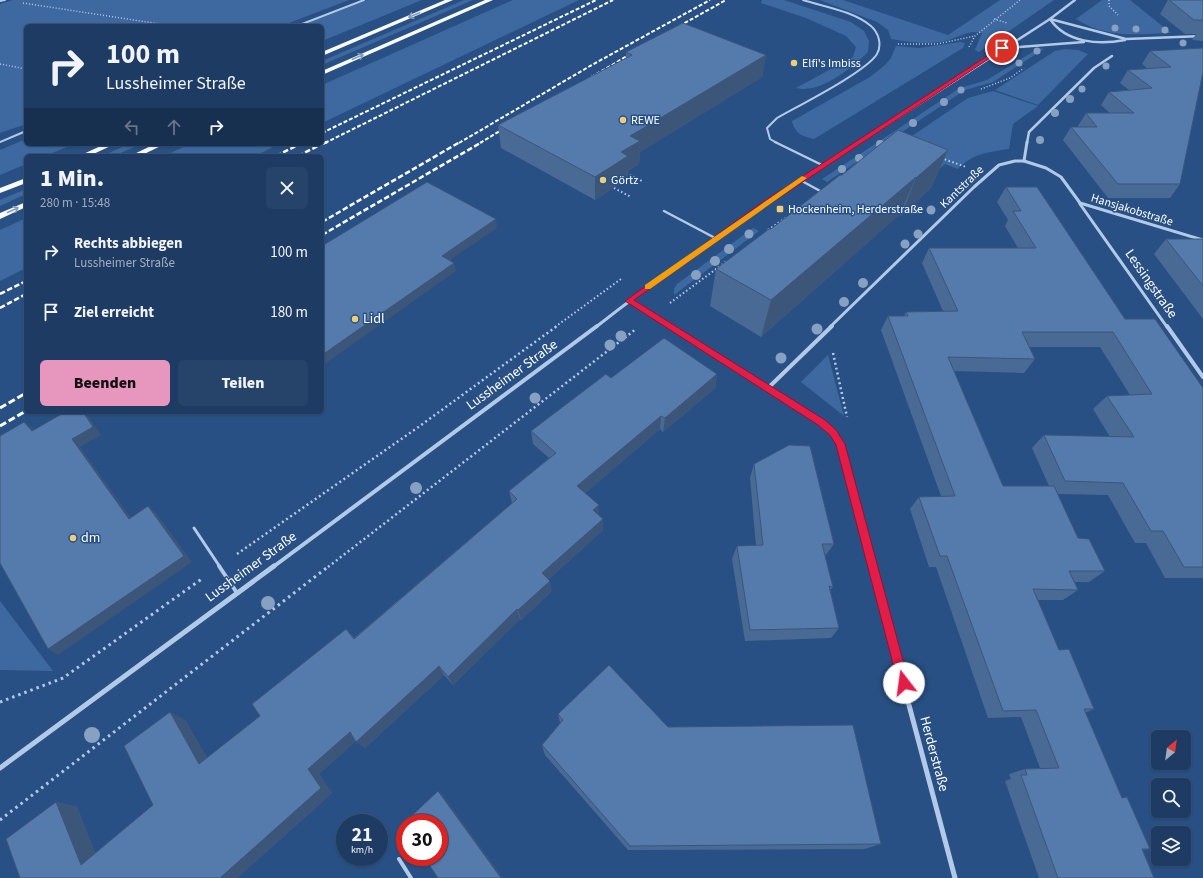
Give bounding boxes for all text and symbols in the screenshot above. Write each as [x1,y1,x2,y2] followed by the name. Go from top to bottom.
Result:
[408,12,420,19] one-way arrow
[985,31,1019,65] pin
[106,34,180,74] text: 100 m
[991,37,1013,59] icon: arrive
[40,40,92,92] icon: right
[351,53,363,60] one-way arrow
[802,55,861,72] place label: Elfi's Imbiss
[789,58,799,68] marker: Elfi's Imbiss
[106,71,246,96] text: Lussheimer Straße
[631,112,660,129] place label: REWE
[618,115,628,125] marker: REWE
[121,116,143,138] icon: left
[163,116,185,138] icon: ahead
[205,116,227,138] icon: right
[40,161,104,196] text: 1 Min.
[936,162,988,212] street label: Kantstraße
[266,167,308,209] button: close
[611,172,638,189] place label: Görtz
[598,175,608,185] marker: Görtz
[1089,189,1175,231] street label: Hansjakobstraße
[40,194,110,212] text: 280 m · 15:48
[788,201,923,218] place label: Hockenheim, Herderstraße
[775,204,785,214] marker: Hockenheim, Herderstraße
[7,206,19,213] one-way arrow
[74,233,183,254] text: Rechts abbiegen
[40,241,62,263] icon: right
[270,242,308,263] text: 100 m
[1120,245,1182,323] street label: Lessingstraße
[74,254,175,272] text: Lussheimer Straße
[40,301,62,323] icon: arrive
[74,302,154,323] text: Ziel erreicht
[270,302,308,323] text: 180 m
[363,309,385,329] place label: Lidl
[350,314,360,324] marker: Lidl
[462,335,562,415] street label: Lussheimer Straße
[40,360,170,406] button: Beenden
[178,360,308,406] button: Teilen
[201,527,301,607] street label: Lussheimer Straße
[81,528,100,548] place label: dm
[68,533,78,543] marker: dm
[883,662,925,704] position arrow
[914,714,954,794] street label: Herderstraße
[1151,730,1191,770] north arrow
[1151,730,1191,866] map controls
[1151,778,1191,818] button: search
[396,814,448,866] speed limit sign: 30
[351,821,373,849] text: 21
[1151,826,1191,866] button: layers
[351,843,373,857] text: km/h

